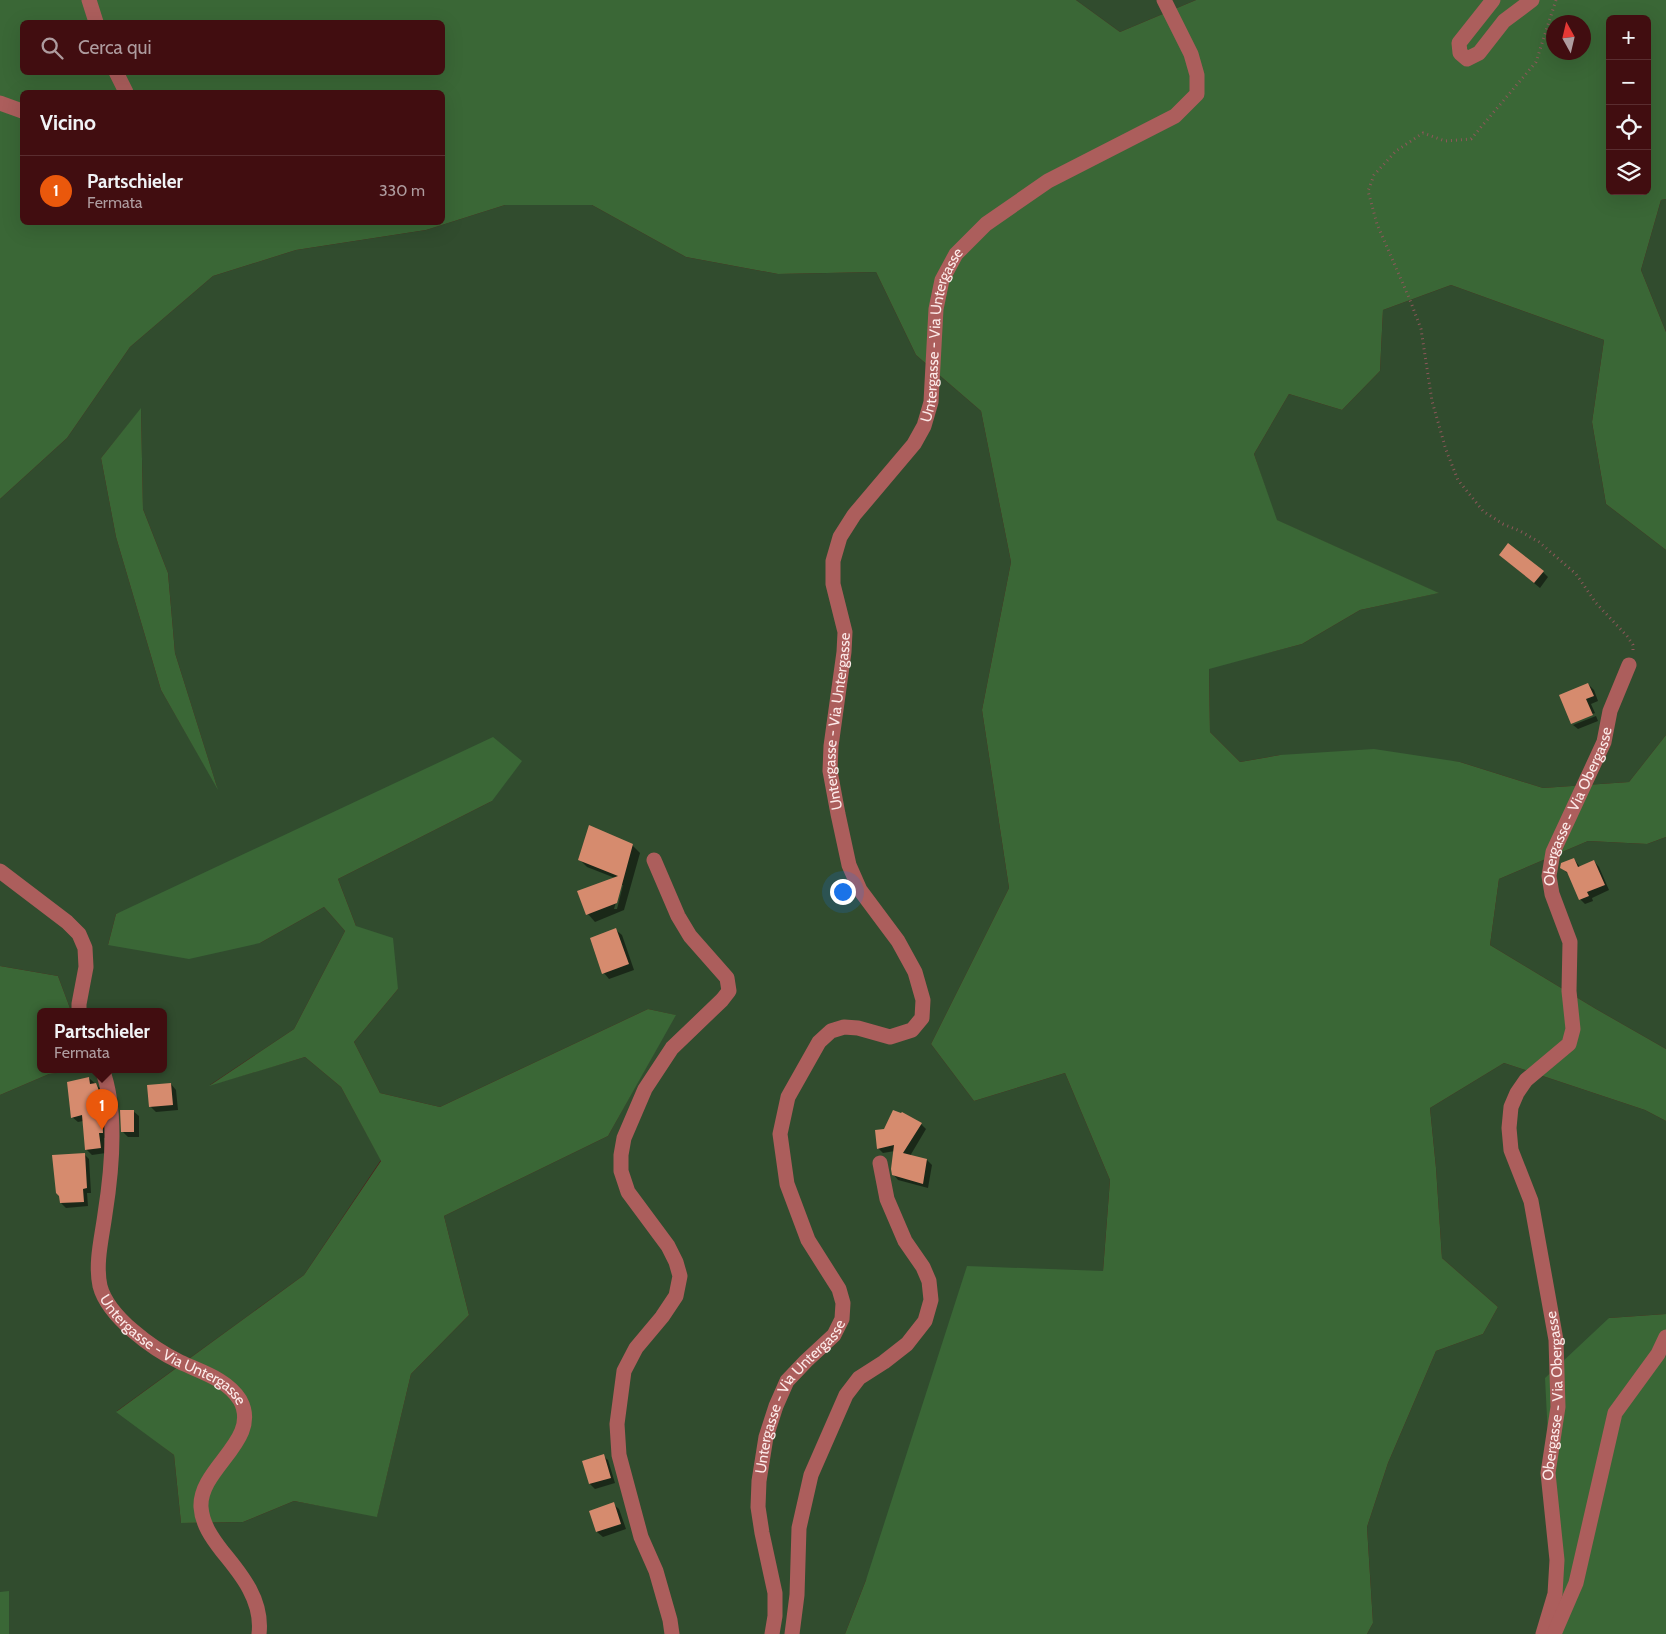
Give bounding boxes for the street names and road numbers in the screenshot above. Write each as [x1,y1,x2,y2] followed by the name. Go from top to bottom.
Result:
[917,243,967,424] street label: Untergasse - Via Untergasse
[821,632,854,812] street label: Untergasse - Via Untergasse
[1540,725,1616,887] street label: Obergasse - Via Obergasse
[96,1291,250,1408] street label: Untergasse - Via Untergasse
[1539,1309,1567,1481] street label: Obergasse - Via Obergasse
[751,1316,849,1475] street label: Untergasse - Via Untergasse

